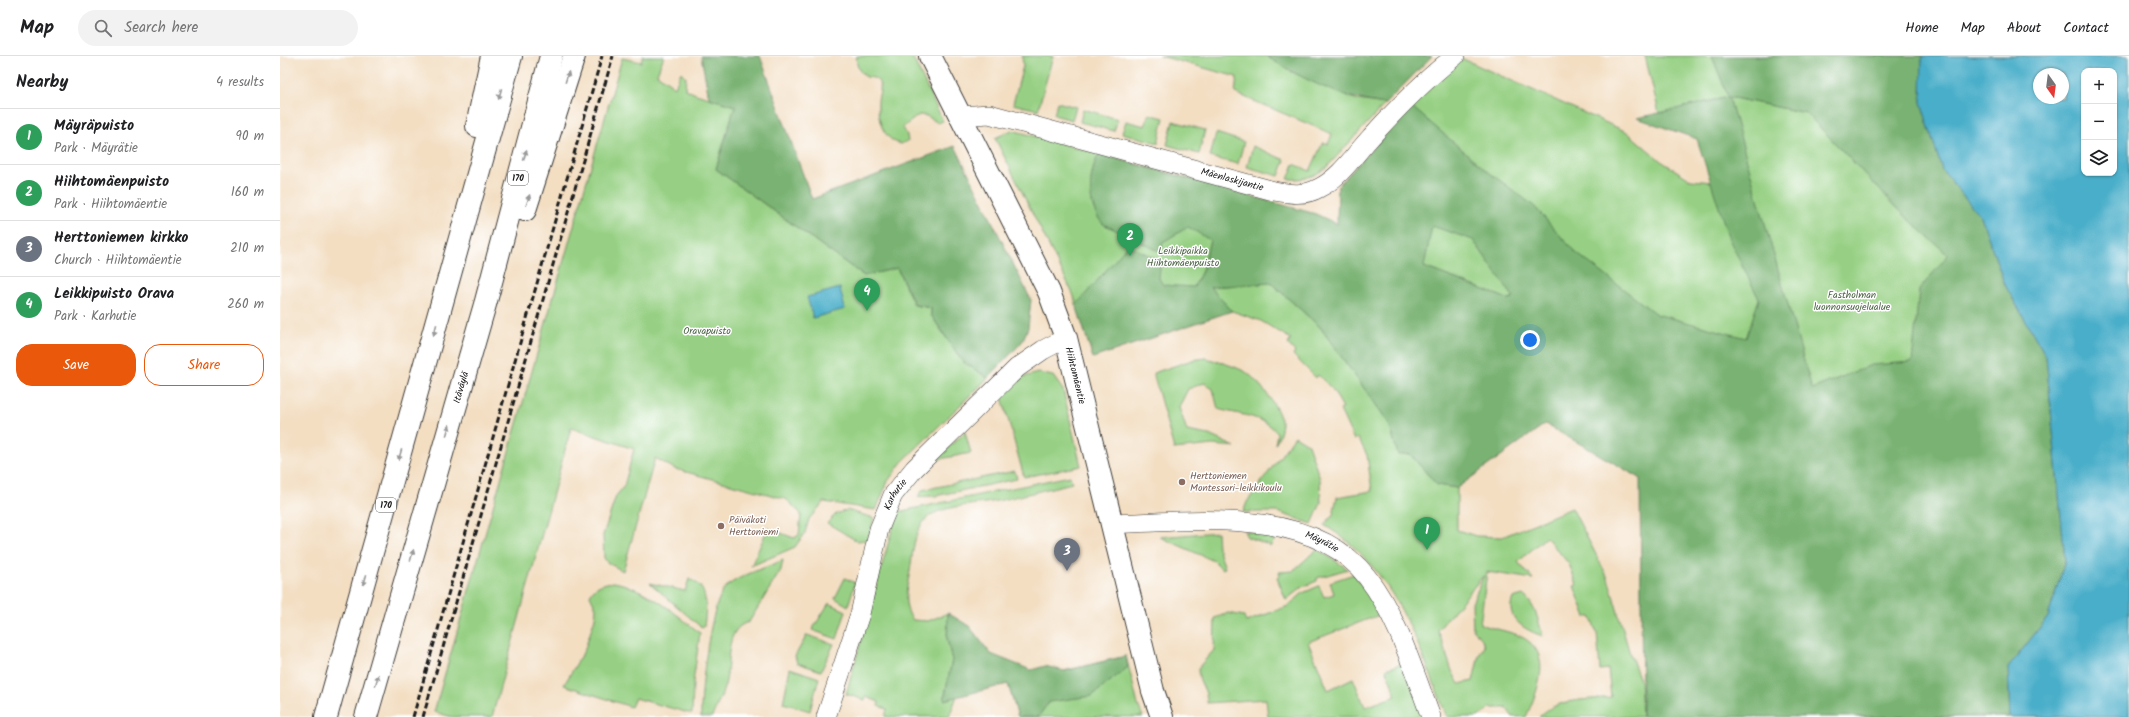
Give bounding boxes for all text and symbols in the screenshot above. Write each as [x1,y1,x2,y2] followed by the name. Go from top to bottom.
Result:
[78,10,358,46] search box
[20,13,54,43] text: Map
[124,16,198,40] text: Search here
[92,17,114,39] icon: search
[1905,17,1939,39] text: Home
[1961,17,1985,39] text: Map
[2007,17,2041,39] text: About
[2063,17,2109,39] text: Contact
[2033,68,2069,104] north arrow
[2081,68,2117,176] map controls
[2081,68,2117,104] button: +
[16,69,68,96] text: Nearby
[564,70,570,82] one-way arrow
[216,72,264,93] text: 4 results
[497,88,503,100] one-way arrow
[2081,104,2117,140] button: −
[54,114,134,138] text: Mäyräpuisto
[27,126,31,147] text: 1
[236,126,264,147] text: 90 m
[54,138,138,159] text: Park · Mäyrätie
[2081,140,2117,176] button: layers
[522,149,528,161] one-way arrow
[1199,164,1266,196] street label: Mäenlaskijantie
[54,170,169,194] text: Hiihtomäenpuisto
[508,171,528,185] road number: 170
[25,182,33,203] text: 2
[231,182,264,203] text: 160 m
[54,194,167,215] text: Park · Hiihtomäentie
[525,194,531,206] one-way arrow
[1117,223,1143,256] pin: 2
[54,226,188,250] text: Herttoniemen kirkko
[25,238,33,259] text: 3
[230,238,264,259] text: 210 m
[1147,243,1220,271] park label: Leikkipaikka Hiihtomäenpuisto
[54,250,182,271] text: Church · Hiihtomäentie
[854,278,880,311] pin: 4
[54,282,174,306] text: Leikkipuisto Orava
[1814,287,1891,315] park label: Fastholman luonnonsuojelualue
[25,294,33,315] text: 4
[227,294,264,315] text: 260 m
[54,306,136,327] text: Park · Karhutie
[683,323,731,339] park label: Oravapuisto
[432,324,438,336] one-way arrow
[1520,330,1540,350] your location
[16,344,136,386] button: Save
[144,344,264,386] button: Share
[1060,345,1090,406] street label: Hiihtomäentie
[449,368,474,405] street label: Itäväylä
[445,423,451,435] one-way arrow
[397,449,403,461] one-way arrow
[1190,468,1282,496] place label: Herttoniemen Montessori-leikkikoulu
[880,475,912,513] street label: Karhutie
[1177,477,1187,487] marker: Herttoniemen Montessori-leikkikoulu
[376,498,396,512] road number: 170
[729,512,779,540] place label: Päiväkoti Herttoniemi
[1414,517,1440,550] pin: 1
[716,521,726,531] marker: Päiväkoti Herttoniemi
[1303,527,1343,557] street label: Mäyrätie
[1054,538,1080,571] pin: 3
[410,548,416,561] one-way arrow
[361,574,367,586] one-way arrow
[374,673,380,685] one-way arrow

